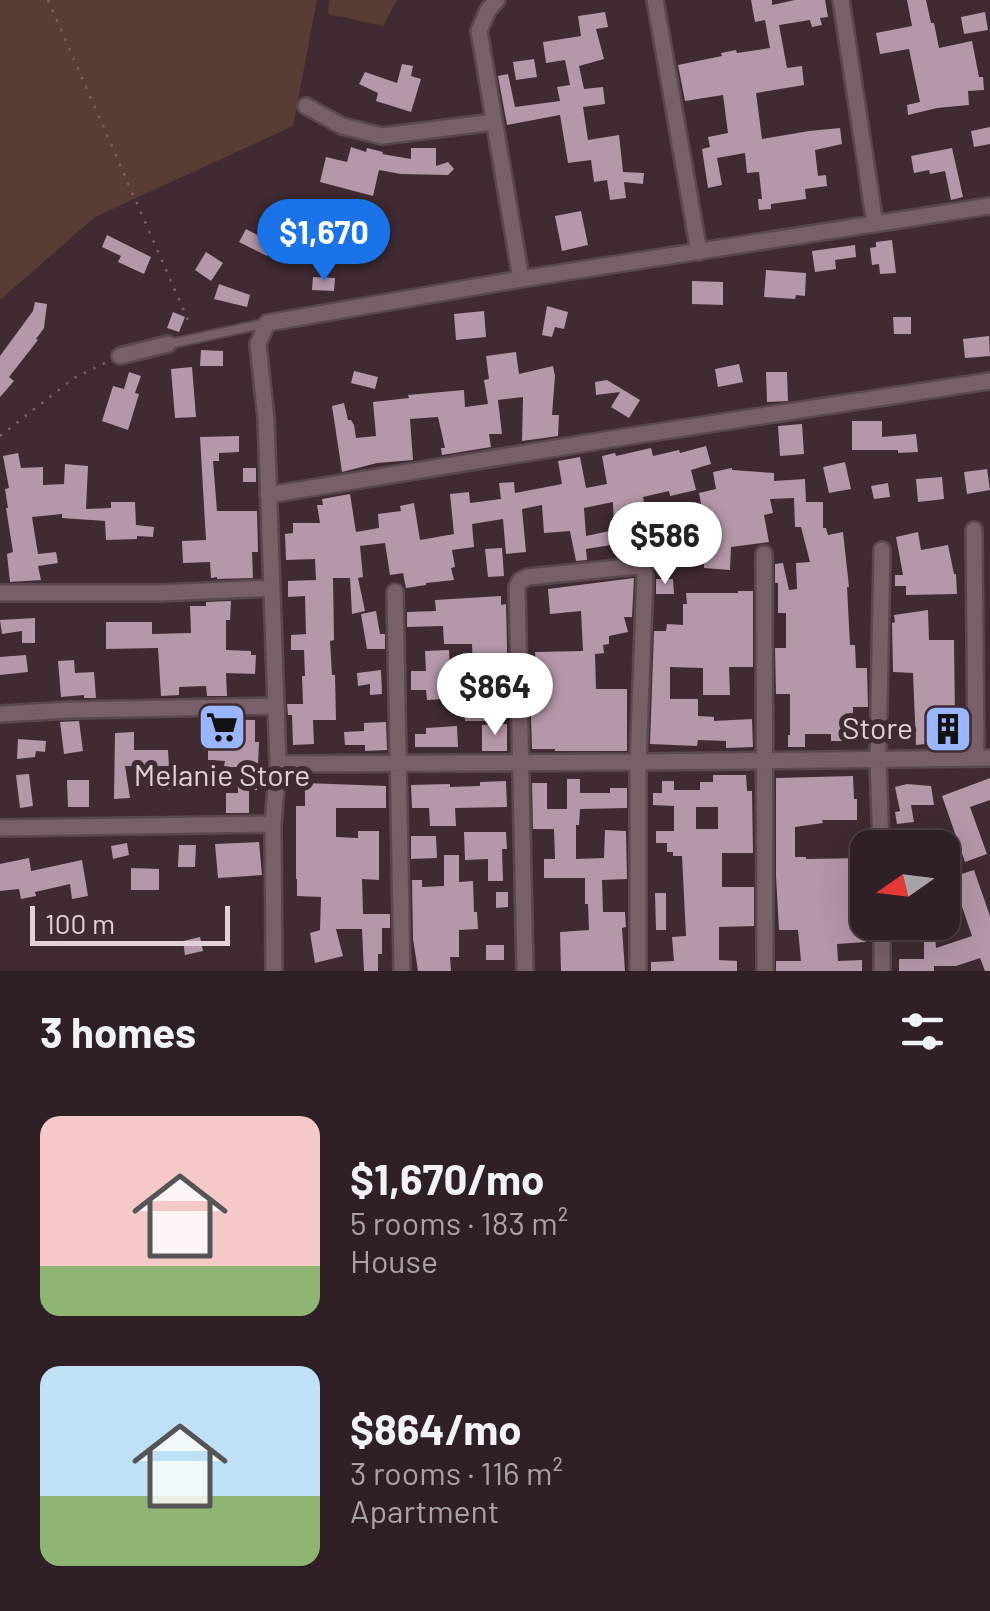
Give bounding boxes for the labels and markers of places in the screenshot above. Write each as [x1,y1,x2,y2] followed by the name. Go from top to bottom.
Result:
[243,199,405,284] pin: $1,670
[606,502,724,587] pin: $586
[436,653,554,738] pin: $864
[196,701,248,753] supermarket icon: Melanie Store
[922,703,974,755] building icon: Store
[842,709,913,745] place label: Store
[134,756,310,792] place label: Melanie Store

